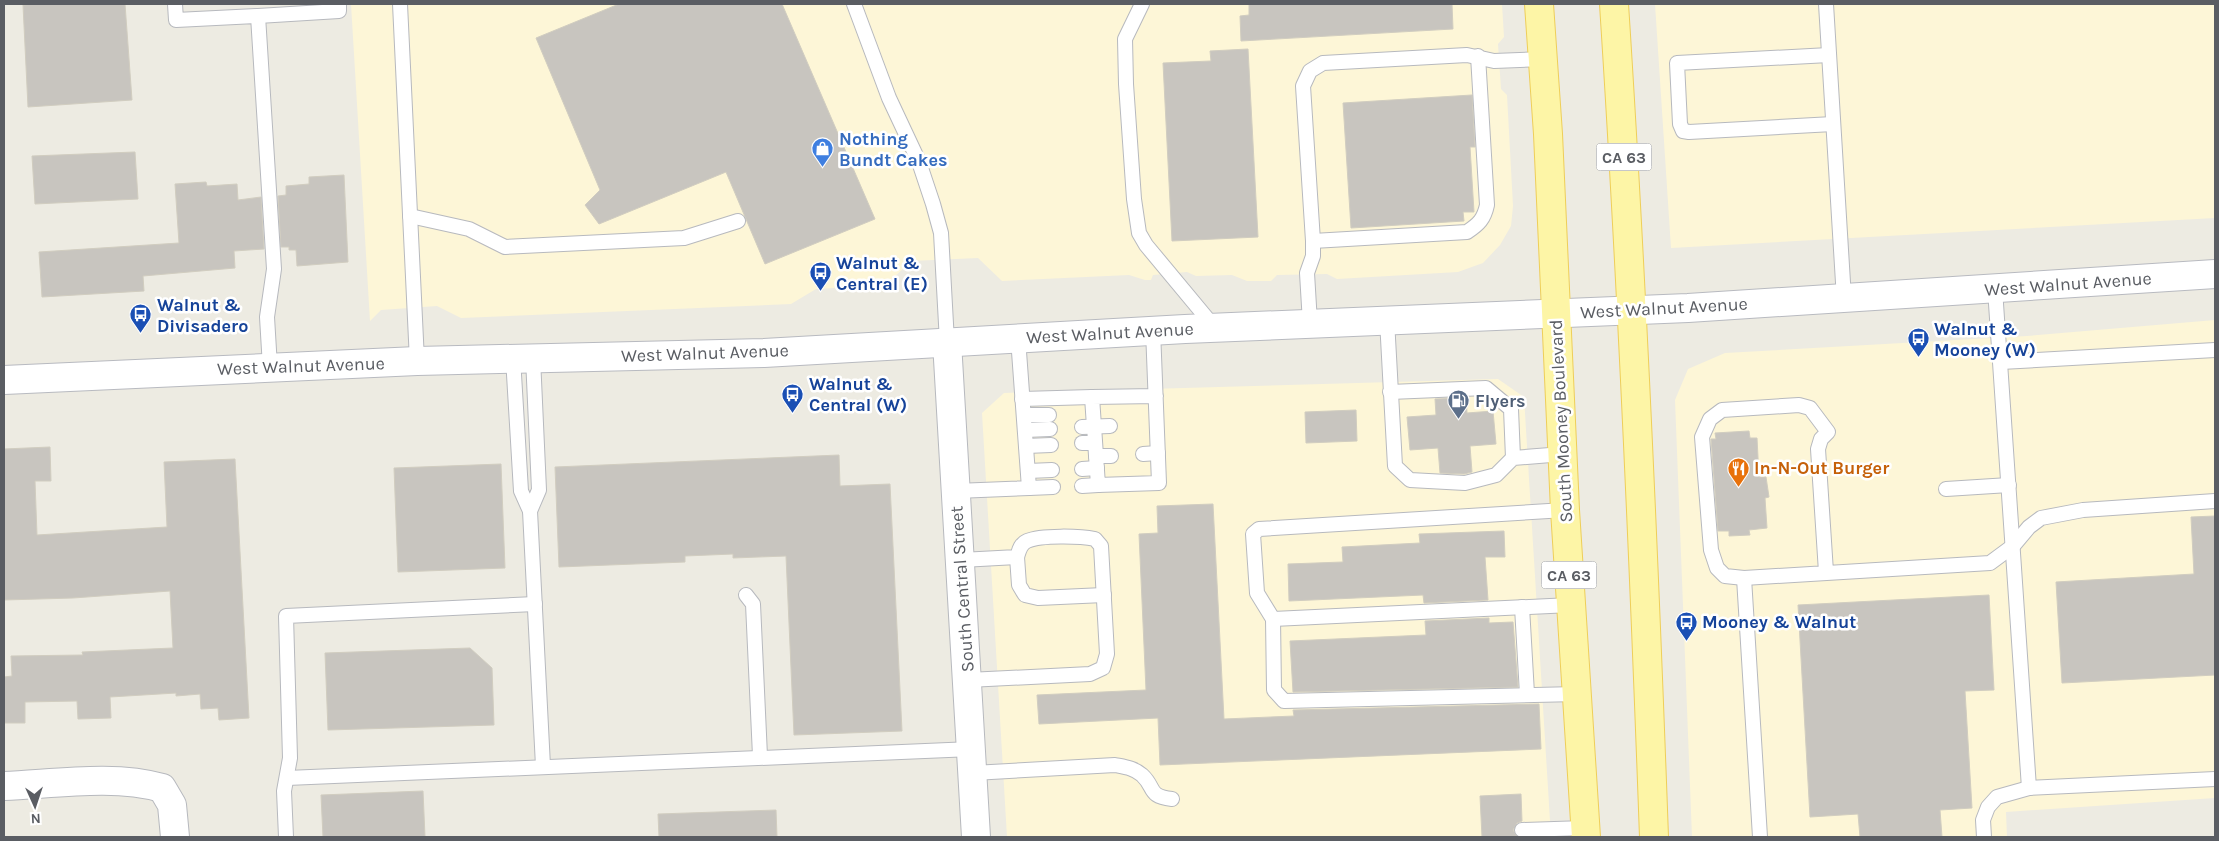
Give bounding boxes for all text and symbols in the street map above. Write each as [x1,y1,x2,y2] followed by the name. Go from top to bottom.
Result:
[839,128,948,171] place label: Nothing Bundt Cakes
[811,137,835,168] shop icon: Nothing Bundt Cakes
[1596,144,1652,170] road number: CA 63
[836,252,928,295] place label: Walnut & Central (E)
[808,261,832,292] bus stop icon: Walnut & Central (E)
[1984,267,2152,301] street label: West Walnut Avenue
[1580,293,1748,323] street label: West Walnut Avenue
[157,294,248,337] place label: Walnut & Divisadero
[129,303,153,334] bus stop icon: Walnut & Divisadero
[1026,318,1194,348] street label: West Walnut Avenue
[1934,318,2036,361] place label: Walnut & Mooney (W)
[1545,319,1577,523] street label: South Mooney Boulevard
[1906,327,1930,358] bus stop icon: Walnut & Mooney (W)
[621,339,789,367] street label: West Walnut Avenue
[217,352,385,380] street label: West Walnut Avenue
[809,373,907,416] place label: Walnut & Central (W)
[781,382,805,413] bus stop icon: Walnut & Central (W)
[1447,389,1471,420] fuel station icon: Flyers
[1475,390,1525,412] place label: Flyers
[1726,456,1750,487] restaurant icon: In-N-Out Burger
[1754,457,1889,479] place label: In-N-Out Burger
[945,505,979,673] street label: South Central Street
[1542,562,1596,588] road number: CA 63
[1674,610,1698,641] bus stop icon: Mooney & Walnut
[1702,611,1856,633] place label: Mooney & Walnut
[10,781,60,831] north arrow
[30,810,41,827] text: N

